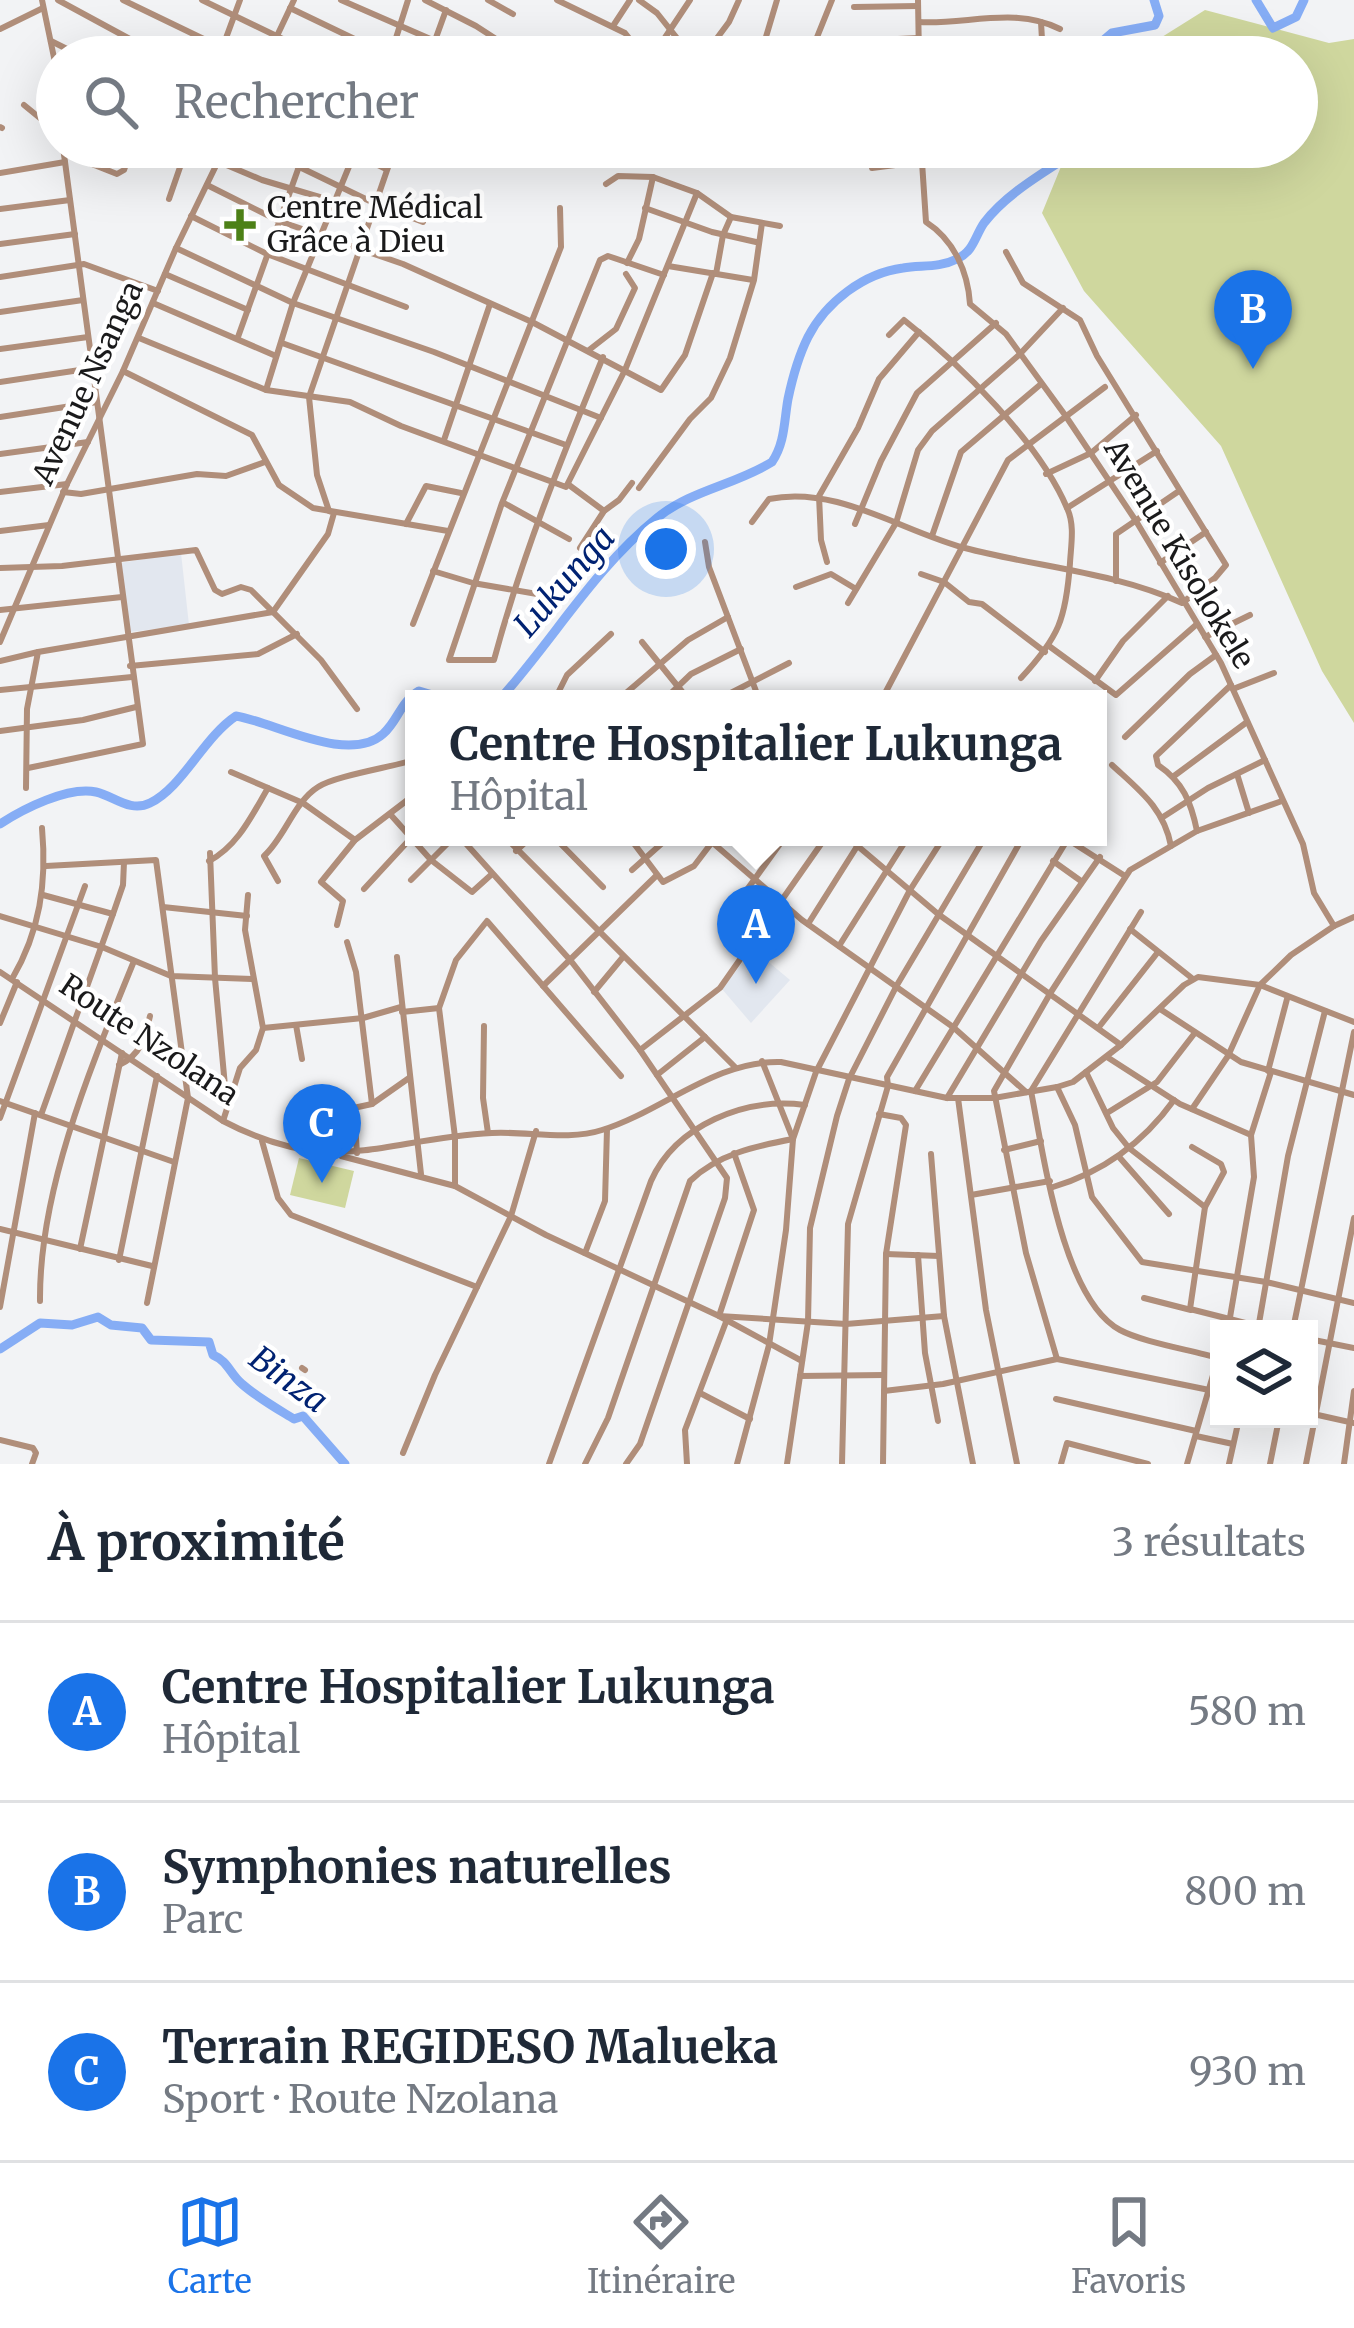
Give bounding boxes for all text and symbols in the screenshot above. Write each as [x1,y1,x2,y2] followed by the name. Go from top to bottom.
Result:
[36,36,1318,168] search box
[78,69,144,135] icon: search
[174,74,419,130] text: Rechercher
[267,188,483,260] place label: Centre Médical Grâce à Dieu
[224,209,256,241] marker: Centre Médical Grâce à Dieu
[1214,270,1292,369] pin: B
[23,275,151,491] street label: Avenue Nsanga
[1096,431,1263,675] street label: Avenue Kisolokele
[505,518,623,645] water label: Lukunga
[636,519,696,579] your location
[405,690,1107,846] popup
[450,716,1062,772] text: Centre Hospitalier Lukunga
[450,772,588,821] text: Hôpital
[717,885,795,984] pin: A
[53,965,246,1113] street label: Route Nzolana
[283,1084,361,1183] pin: C
[1210,1320,1318,1428] map controls
[1210,1320,1318,1428] button: layers
[242,1337,336,1421] water label: Binza
[48,1510,345,1574] text: À proximité
[1112,1518,1306,1567] text: 3 résultats
[162,1659,775,1715] text: Centre Hospitalier Lukunga
[73,1687,101,1736] text: A
[1188,1687,1306,1736] text: 580 m
[162,1715,300,1764] text: Hôpital
[162,1839,672,1895] text: Symphonies naturelles
[73,1867,101,1916] text: B
[1184,1867,1306,1916] text: 800 m
[162,1895,244,1944] text: Parc
[162,2019,778,2075] text: Terrain REGIDESO Malueka
[74,2047,100,2096] text: C
[1189,2047,1306,2096] text: 930 m
[162,2075,558,2124] text: Sport · Route Nzolana
[168,2189,252,2302] tab: Carte
[587,2189,735,2302] tab: Itinéraire
[1071,2189,1186,2302] tab: Favoris

